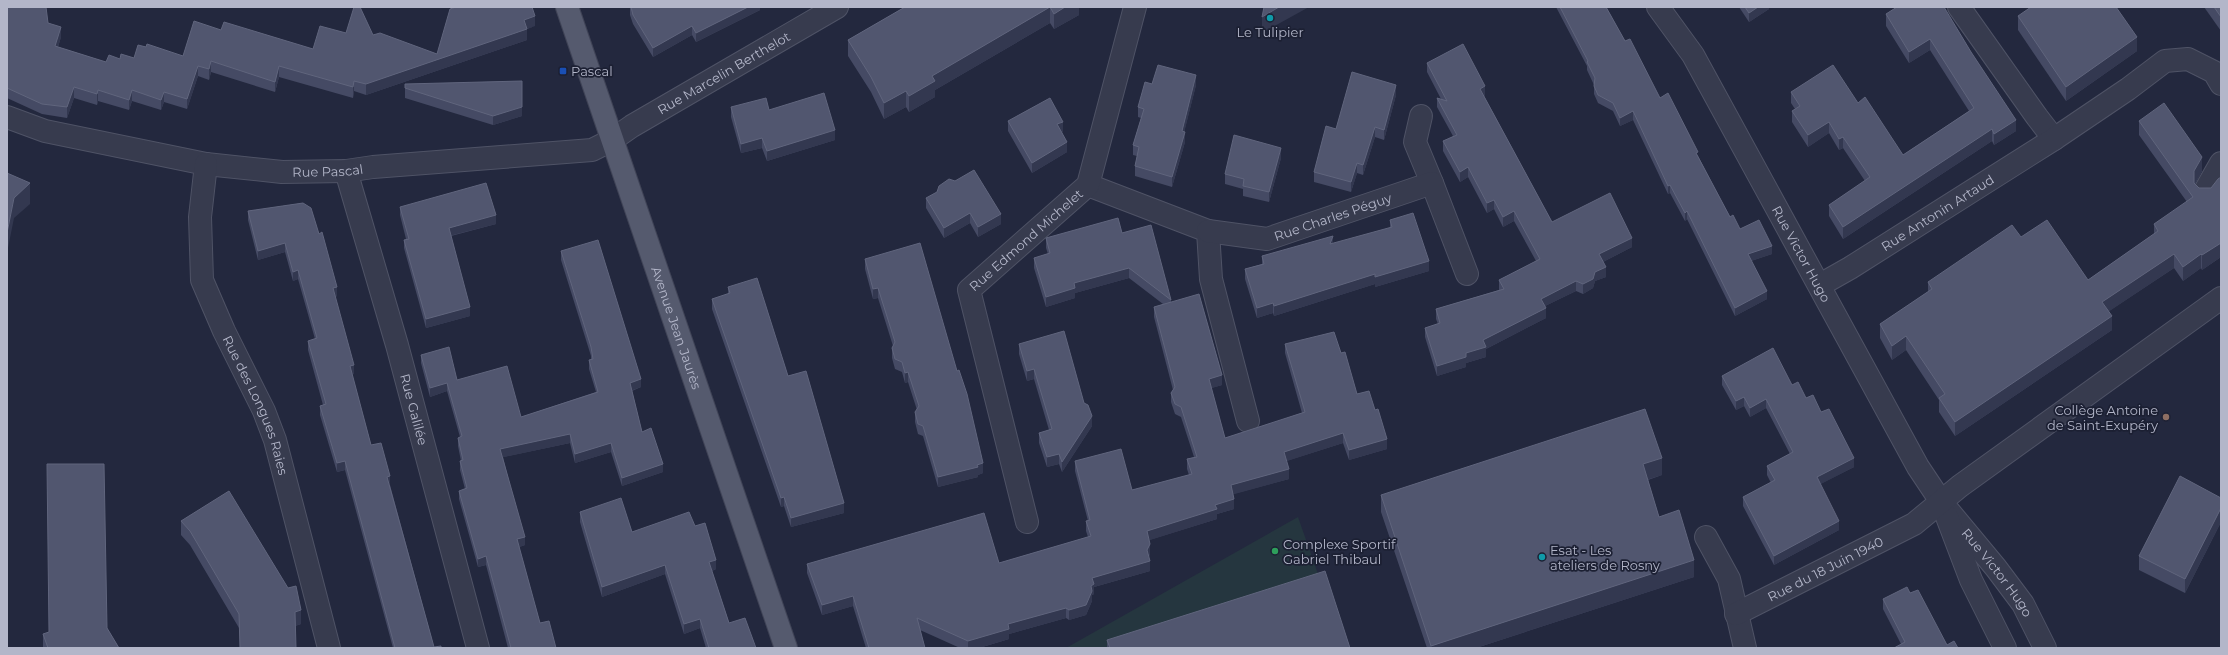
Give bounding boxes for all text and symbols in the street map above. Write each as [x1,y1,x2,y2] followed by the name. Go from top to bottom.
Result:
[1265,13,1275,23] marker: Le Tulipier
[1236,24,1304,40] place label: Le Tulipier
[654,28,793,118] street label: Rue Marcelin Berthelot
[571,63,613,79] place label: Pascal
[558,66,568,76] marker: Pascal
[292,161,364,180] street label: Rue Pascal
[1878,171,1997,254] street label: Rue Antonin Artaud
[966,185,1086,294] street label: Rue Edmond Michelet
[1272,189,1395,244] street label: Rue Charles Péguy
[1769,203,1834,305] street label: Rue Victor Hugo
[648,264,705,391] street label: Avenue Jean Jaurès
[219,333,292,477] street label: Rue des Longues Raies
[397,372,431,447] street label: Rue Galilée
[2047,402,2159,433] place label: Collège Antoine de Saint-Exupéry
[2161,412,2171,422] marker: Collège Antoine de Saint-Exupéry
[1958,525,2036,619] street label: Rue Victor Hugo
[1765,533,1886,605] street label: Rue du 18 Juin 1940
[1283,536,1396,567] place label: Complexe Sportif Gabriel Thibaul
[1550,542,1661,573] place label: Esat - Les ateliers de Rosny
[1270,546,1280,556] marker: Complexe Sportif Gabriel Thibaul
[1537,552,1547,562] marker: Esat - Les ateliers de Rosny

